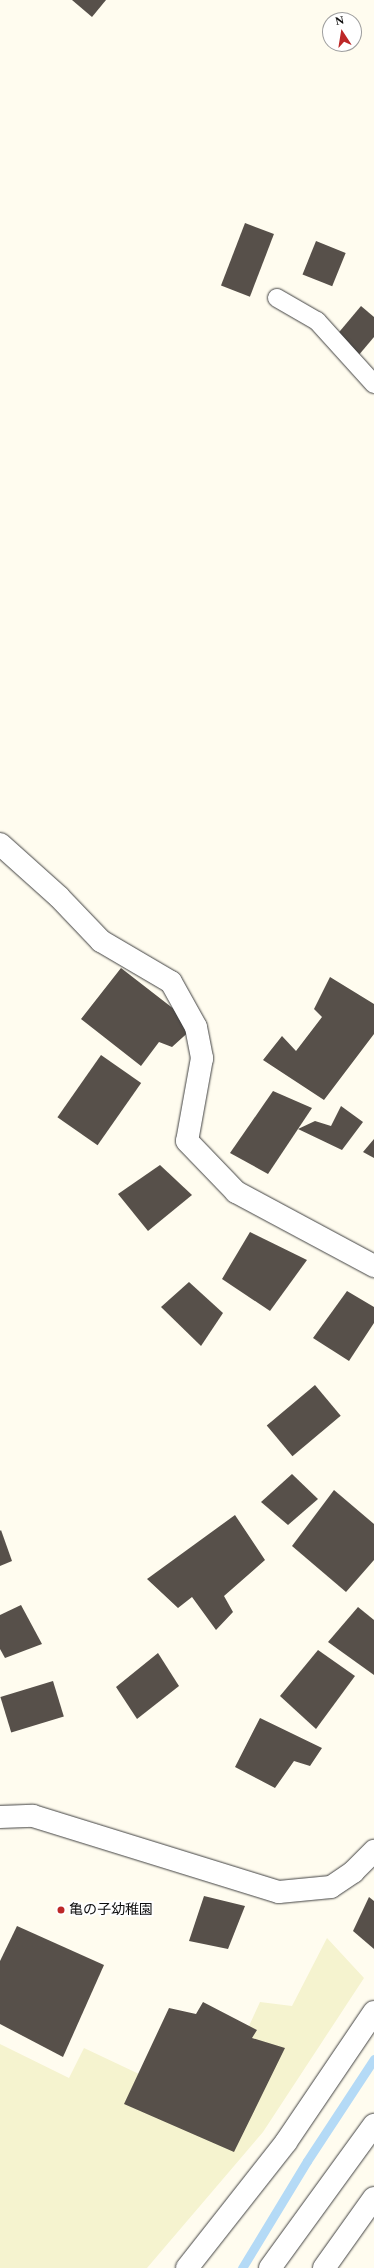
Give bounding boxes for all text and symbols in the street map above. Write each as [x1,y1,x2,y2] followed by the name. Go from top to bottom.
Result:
[322,12,362,52] north arrow
[333,12,346,30] text: N
[69,1902,153,1918] place label: 亀の子幼稚園
[56,1905,66,1915] marker: 亀の子幼稚園

